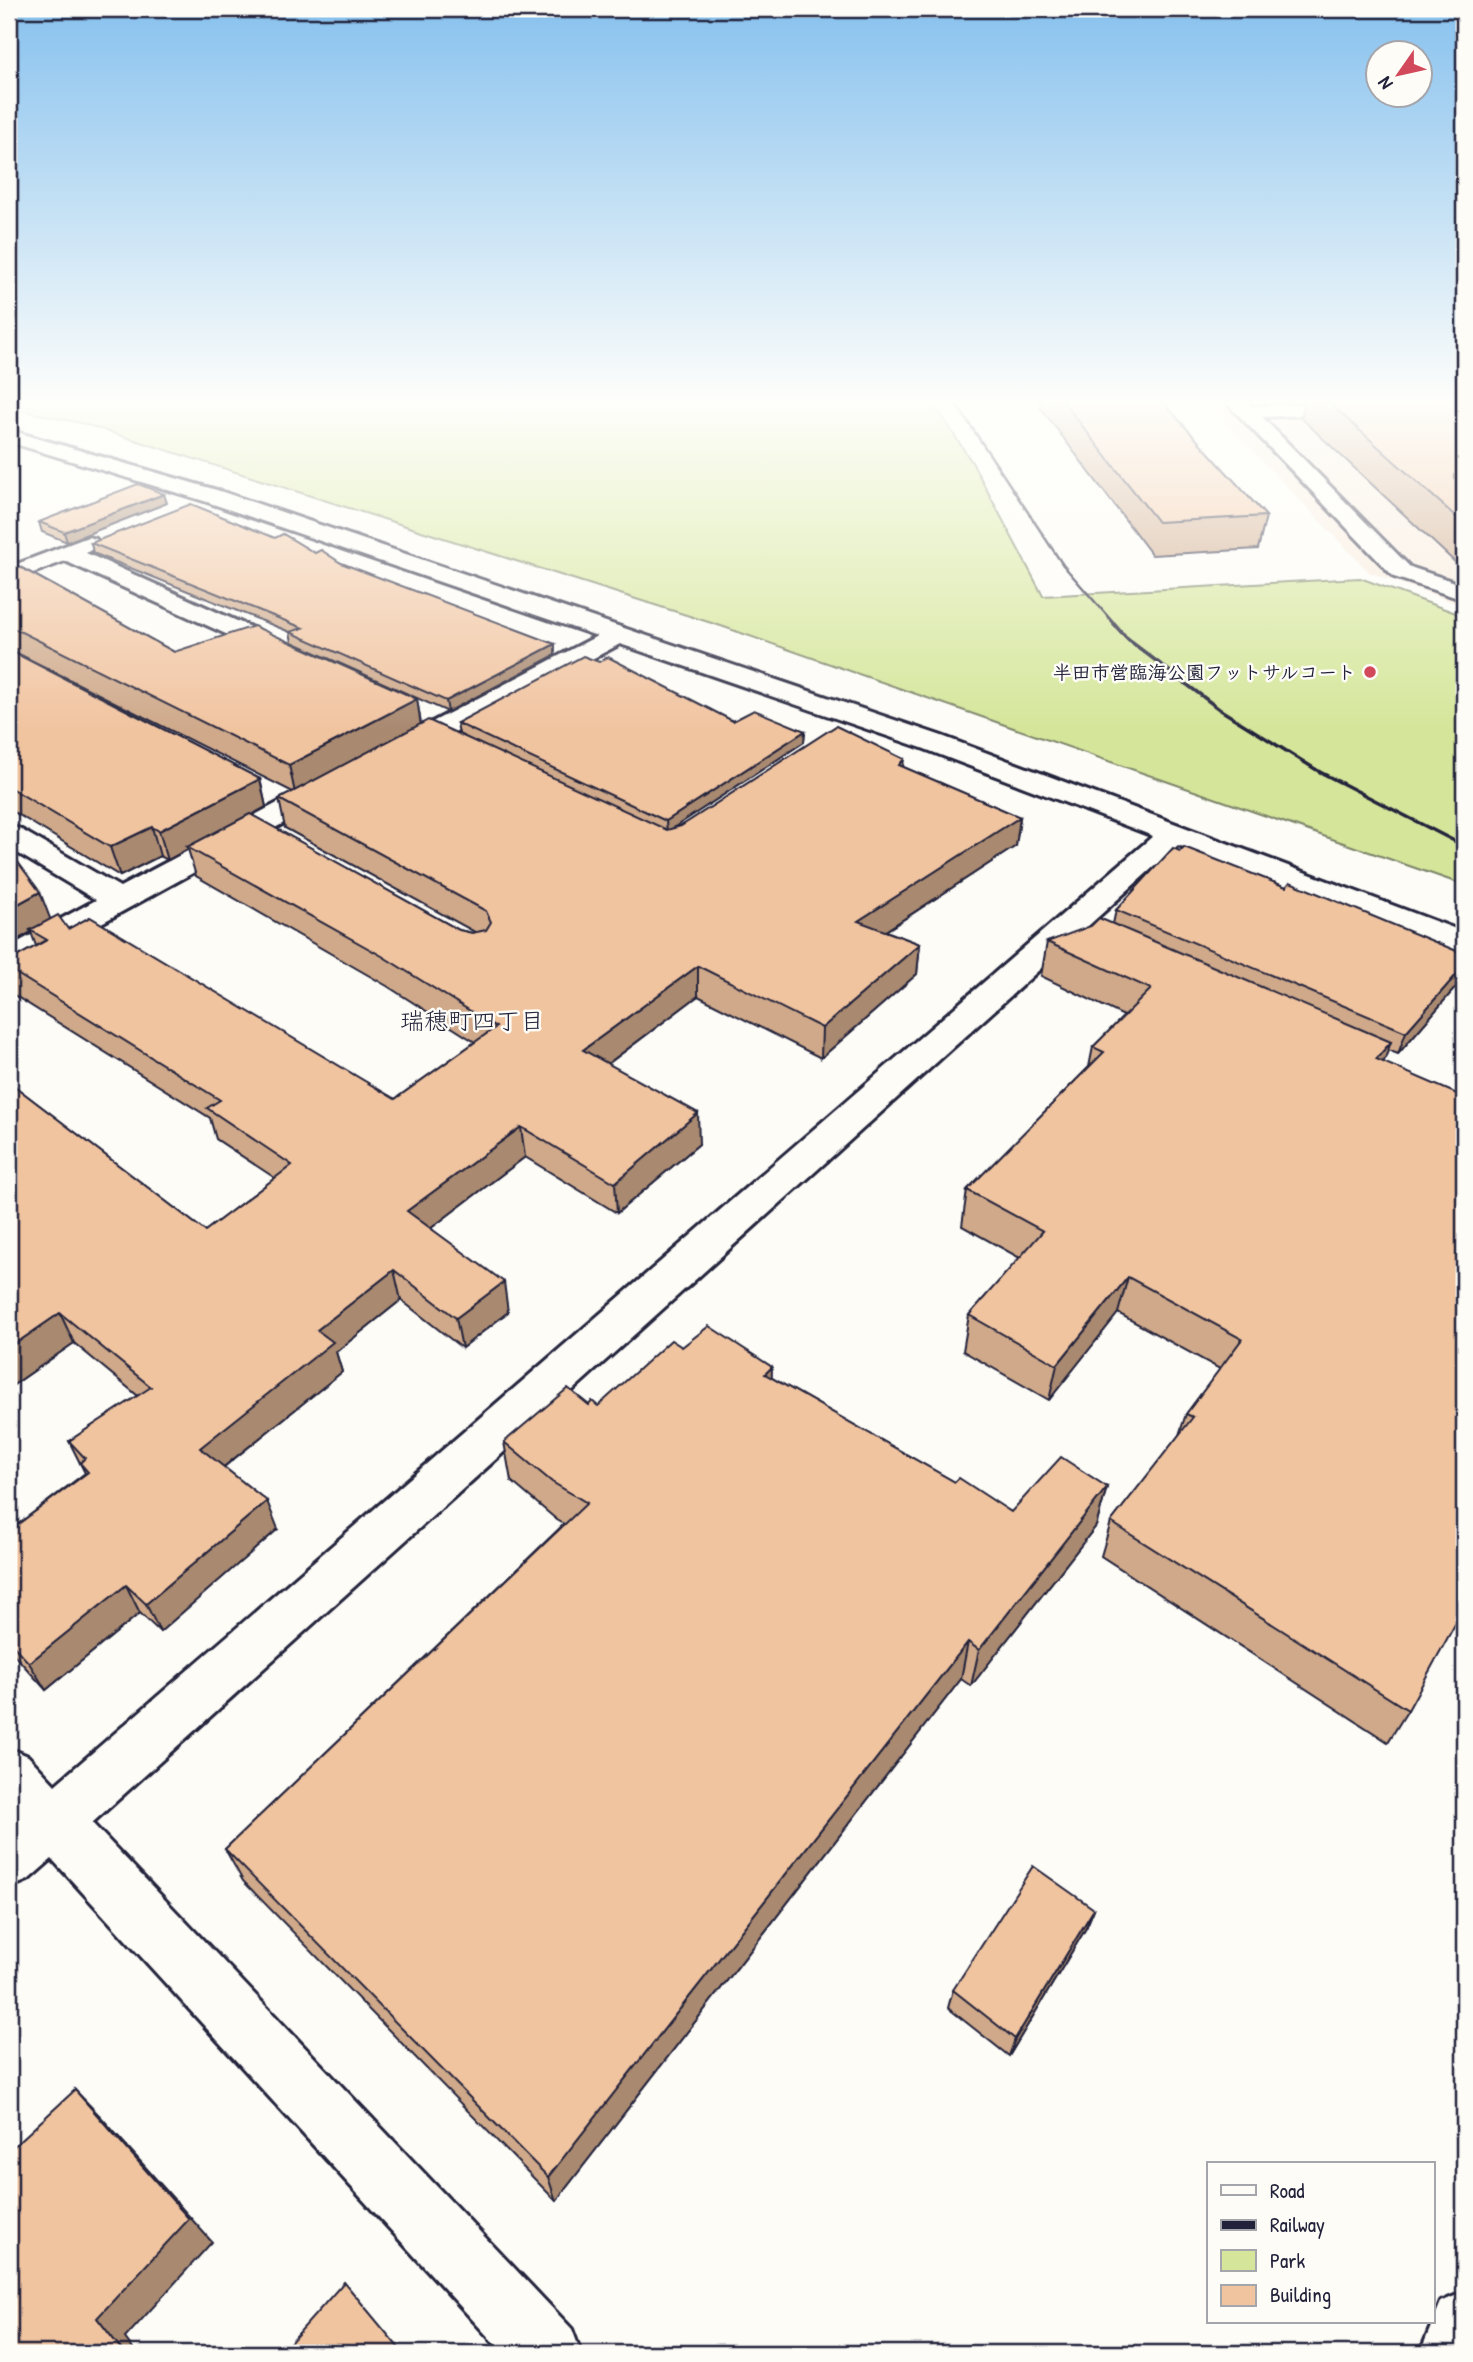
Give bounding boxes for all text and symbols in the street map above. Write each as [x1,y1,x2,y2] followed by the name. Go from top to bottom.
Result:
[1364,38,1434,108] north arrow
[1371,72,1399,95] text: N
[1053,659,1356,685] place label: 半田市営臨海公園フットサルコート
[1362,664,1378,680] marker: 半田市営臨海公園フットサルコート
[400,1004,544,1036] district label: 瑞穂町四丁目
[1207,2162,1434,2324] legend
[1270,2176,1304,2205] text: Road
[1270,2210,1325,2239] text: Railway
[1270,2246,1305,2275] text: Park
[1270,2280,1331,2309] text: Building

